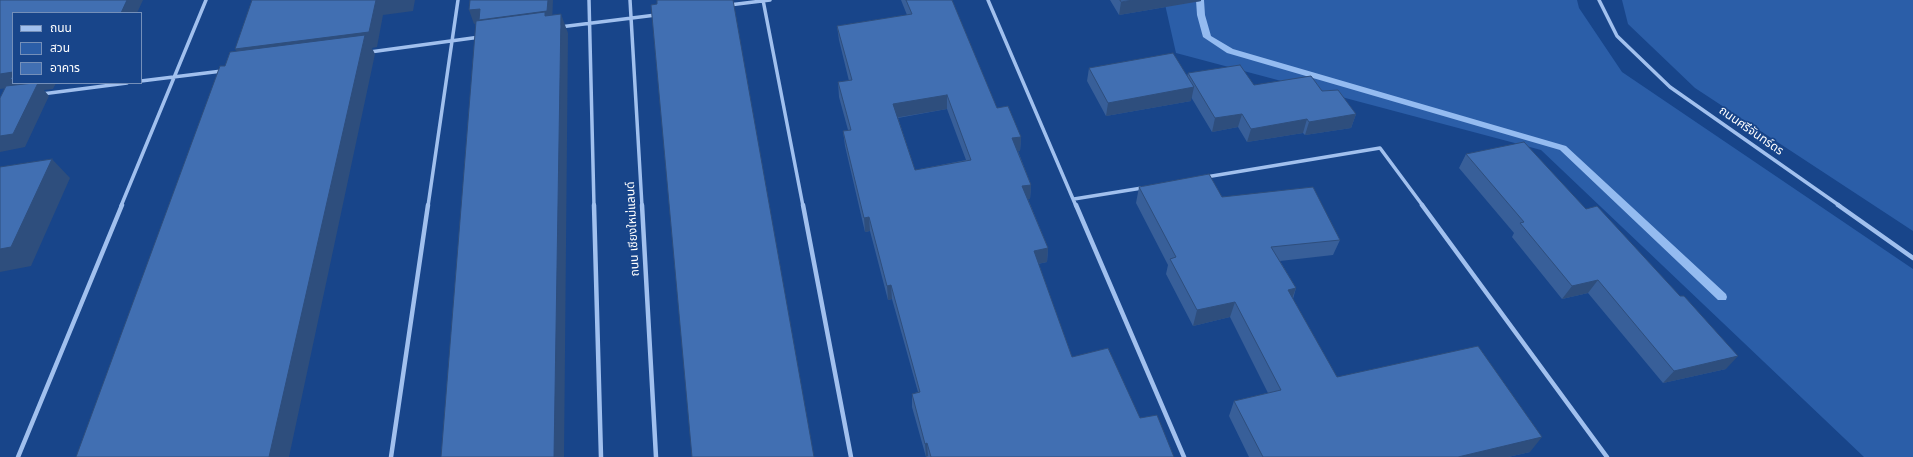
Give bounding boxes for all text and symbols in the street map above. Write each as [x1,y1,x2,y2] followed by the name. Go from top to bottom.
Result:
[12,12,142,84] legend
[50,21,72,35] text: ถนน
[50,41,70,55] text: สวน
[50,61,80,75] text: อาคาร
[1716,103,1786,159] street label: ถนนศรีจันทร์ดร
[623,181,643,277] street label: ถนน เชียงใหม่แลนด์

